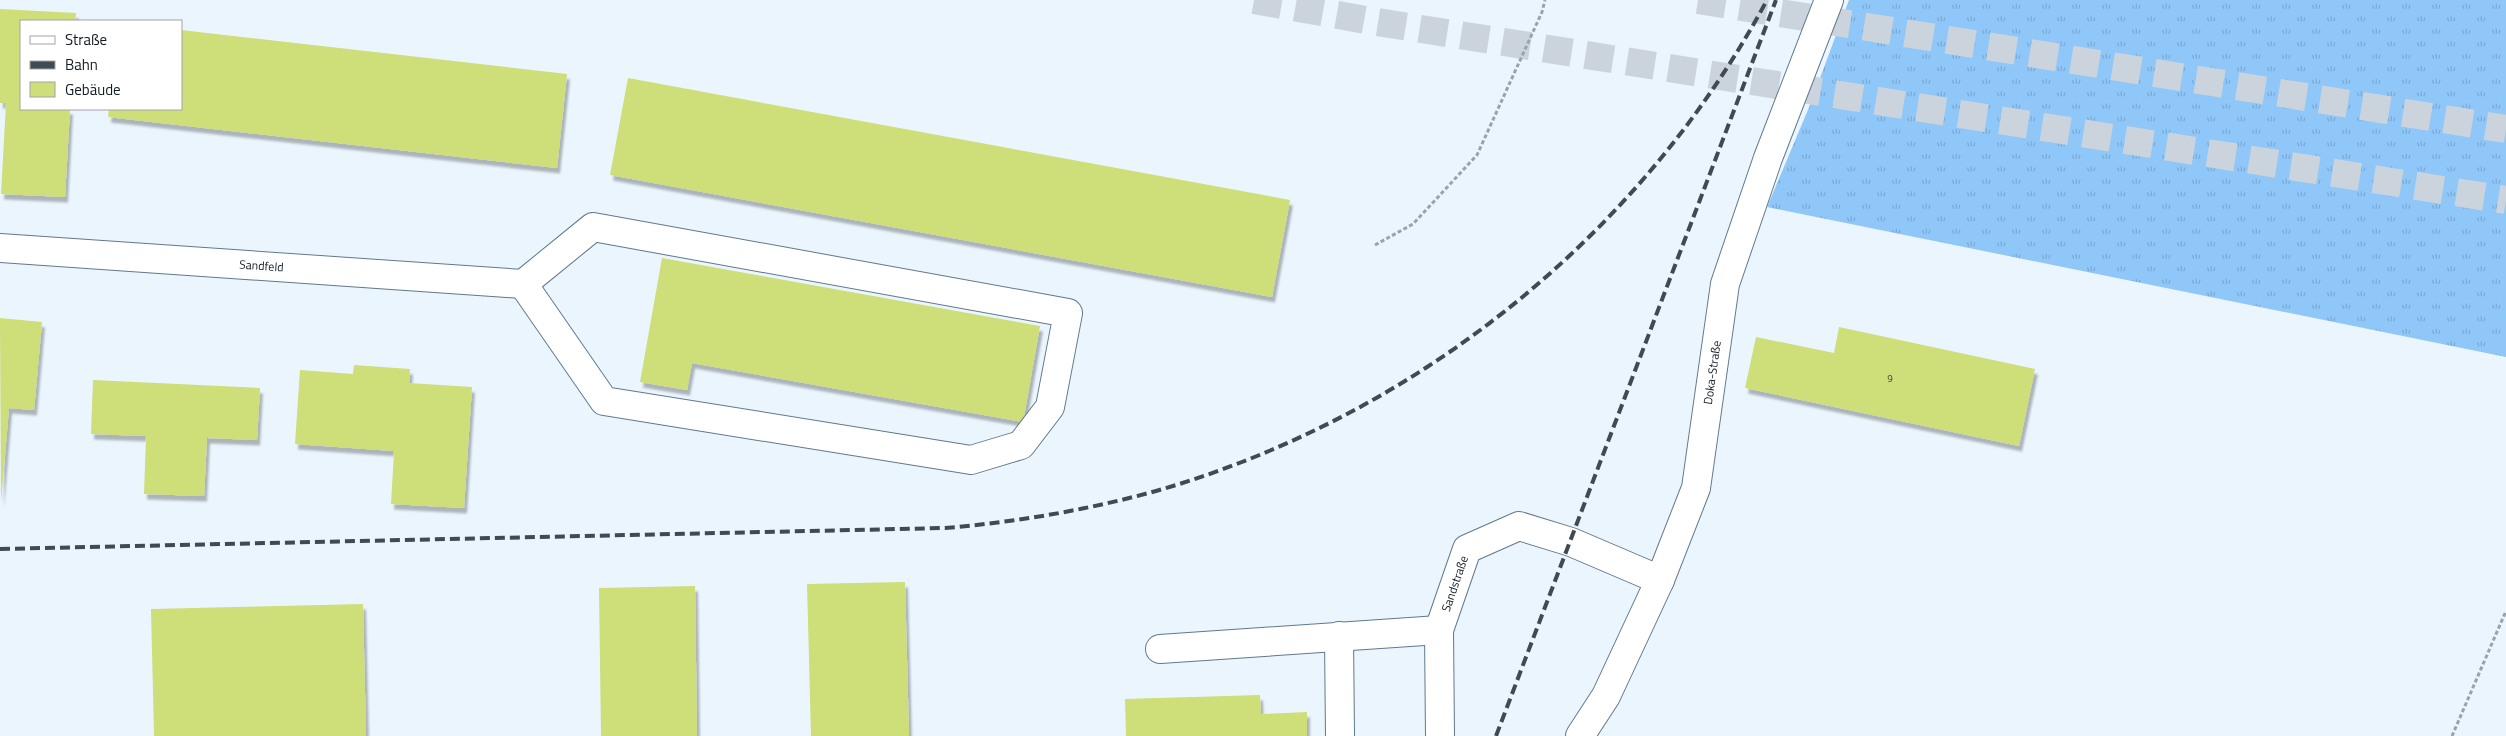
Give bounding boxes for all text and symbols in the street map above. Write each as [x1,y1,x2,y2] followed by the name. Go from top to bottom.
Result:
[20,20,182,110] legend
[65,28,107,51] text: Straße
[65,53,98,76] text: Bahn
[65,78,121,101] text: Gebäude
[239,254,284,276] street label: Sandfeld
[1698,339,1726,406] street label: Doka-Straße
[1887,371,1893,386] house number: 9
[1436,553,1473,614] street label: Sandstraße

